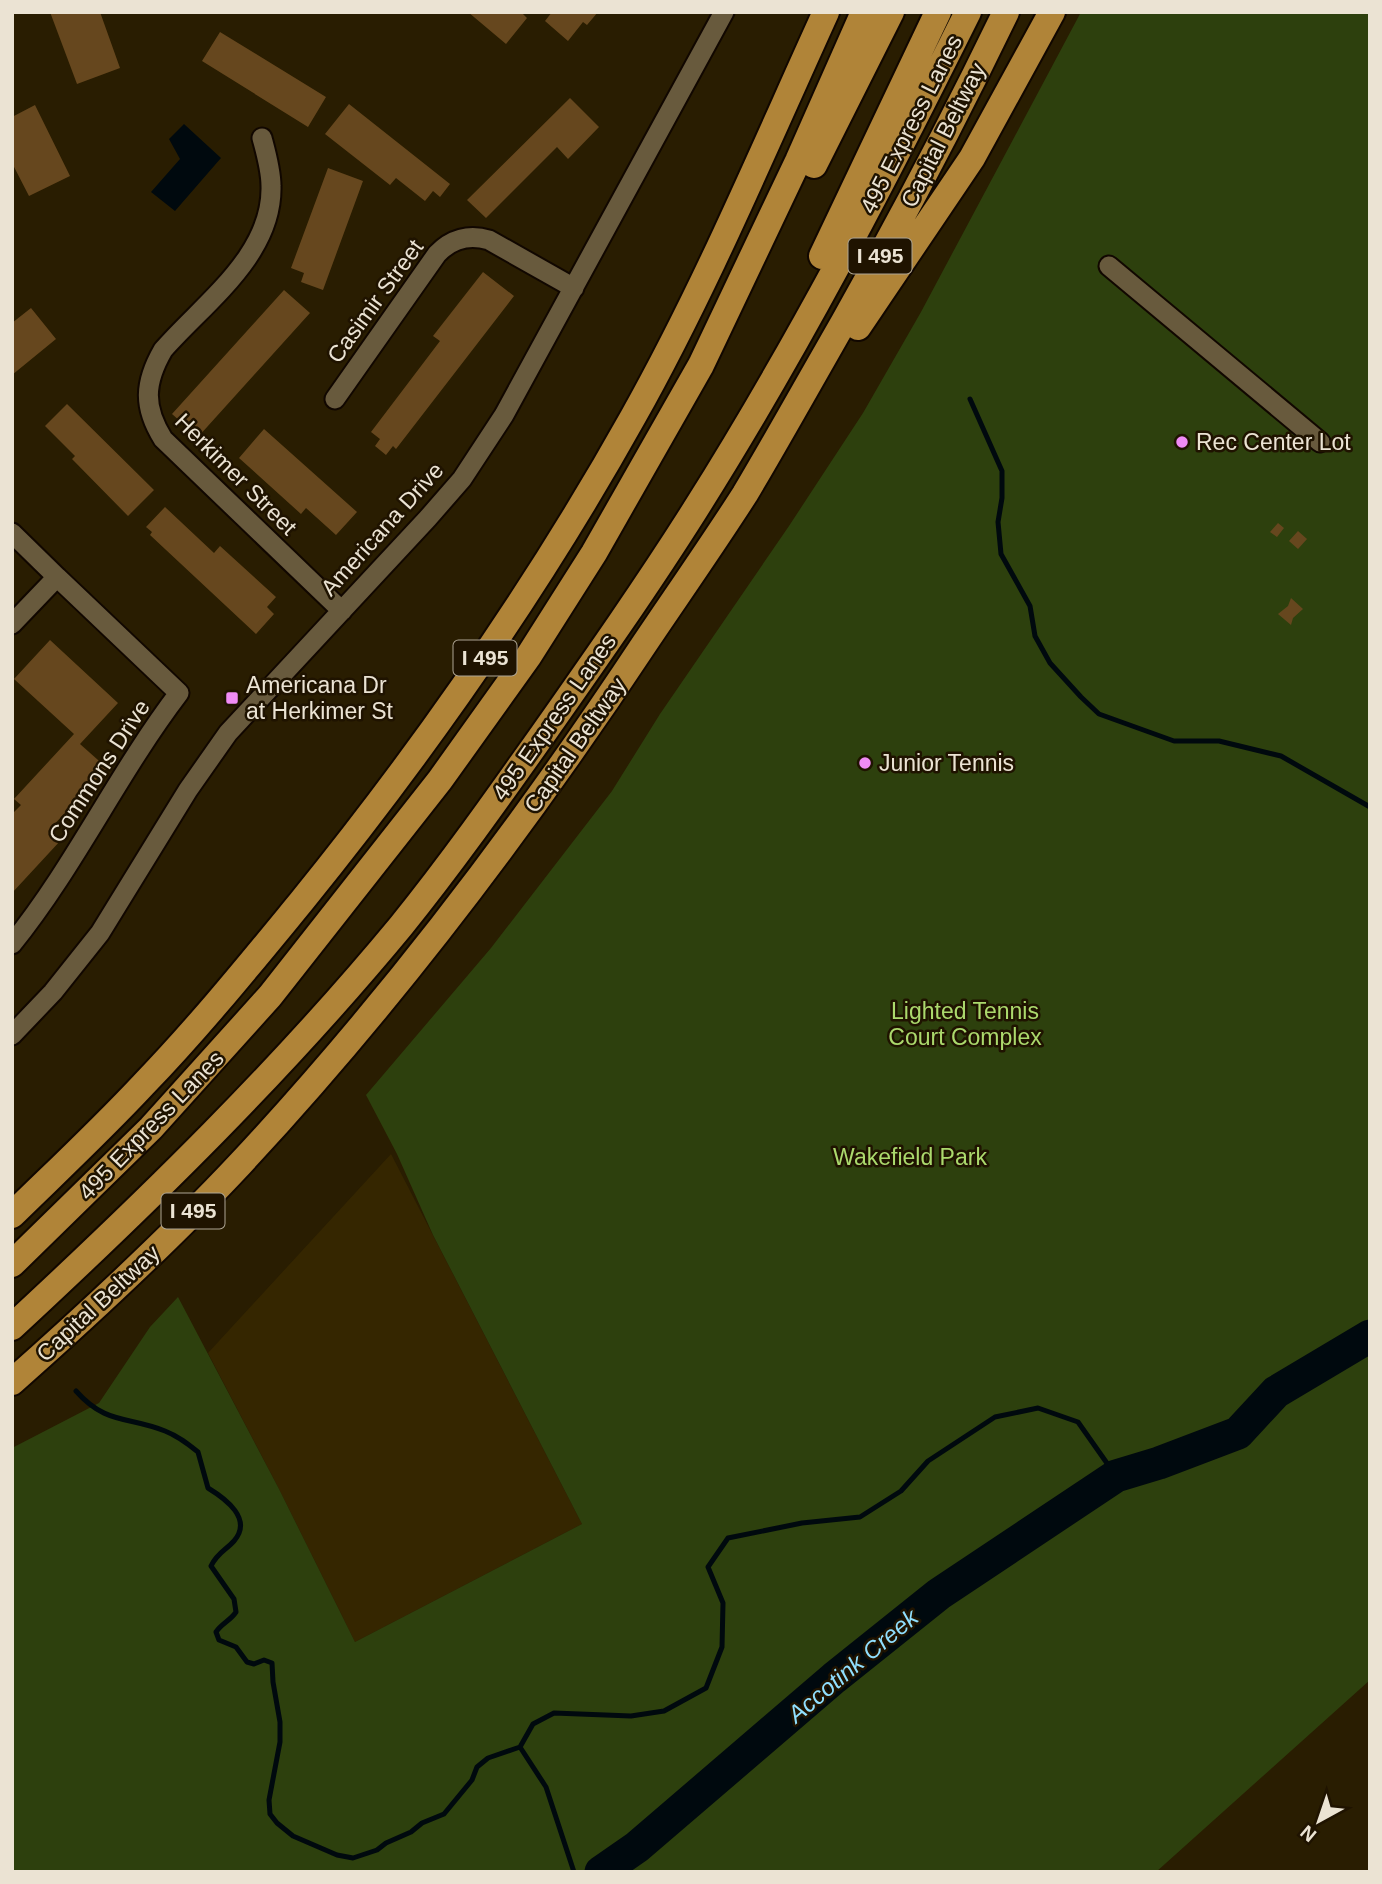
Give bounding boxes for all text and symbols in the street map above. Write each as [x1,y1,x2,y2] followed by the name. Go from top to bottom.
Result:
[855,30,967,218] street label: 495 Express Lanes
[895,58,991,212] street label: Capital Beltway
[322,234,429,368] street label: Casimir Street
[848,238,912,274] road number: I 495
[170,408,303,541] street label: Herkimer Street
[1196,429,1351,455] place label: Rec Center Lot
[1174,434,1190,450] marker: Rec Center Lot
[315,457,449,601] street label: Americana Drive
[487,629,621,805] street label: 495 Express Lanes
[454,640,516,676] road number: I 495
[246,672,394,724] place label: Americana Dr at Herkimer St
[519,672,631,817] street label: Capital Beltway
[224,690,240,706] marker: Americana Dr at Herkimer St
[43,695,155,847] street label: Commons Drive
[879,750,1014,776] place label: Junior Tennis
[857,755,873,771] marker: Junior Tennis
[888,998,1042,1050] park label: Lighted Tennis Court Complex
[73,1045,229,1205] street label: 495 Express Lanes
[833,1144,987,1170] park label: Wakefield Park
[162,1194,224,1228] road number: I 495
[31,1239,165,1367] street label: Capital Beltway
[781,1602,925,1729] water label: Accotink Creek
[1284,1786,1354,1856] north arrow
[1296,1821,1320,1846] text: N

